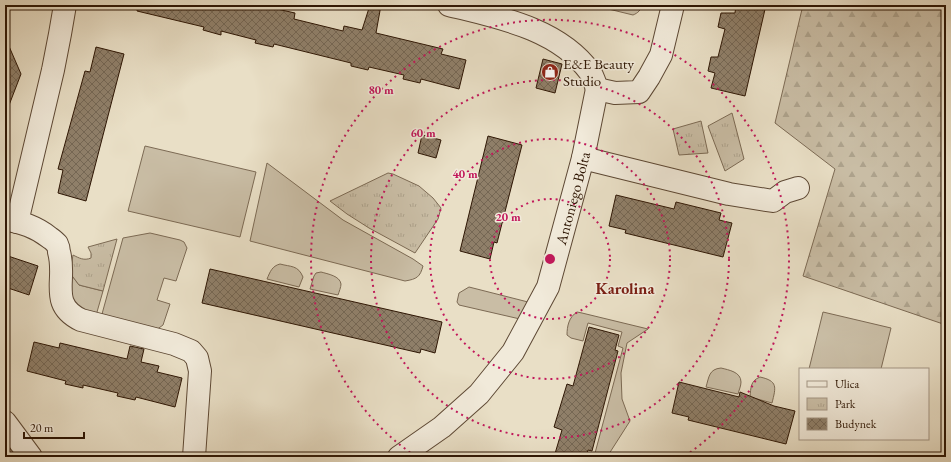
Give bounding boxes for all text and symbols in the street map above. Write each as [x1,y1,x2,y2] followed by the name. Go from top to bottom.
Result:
[563,54,635,90] place label: E&E Beauty Studio
[540,62,560,82] shop icon: E&E Beauty Studio
[368,82,394,98] text: 80 m
[410,125,436,141] text: 60 m
[550,150,594,248] street label: Antoniego Bolta
[452,166,478,182] text: 40 m
[495,209,521,225] text: 20 m
[543,252,557,266] centre of rings
[596,278,655,299] district label: Karolina
[799,368,929,440] legend
[835,376,859,392] text: Ulica
[835,396,856,412] text: Park
[24,414,84,440] scale bar
[835,416,877,432] text: Budynek
[30,420,54,436] text: 20 m

